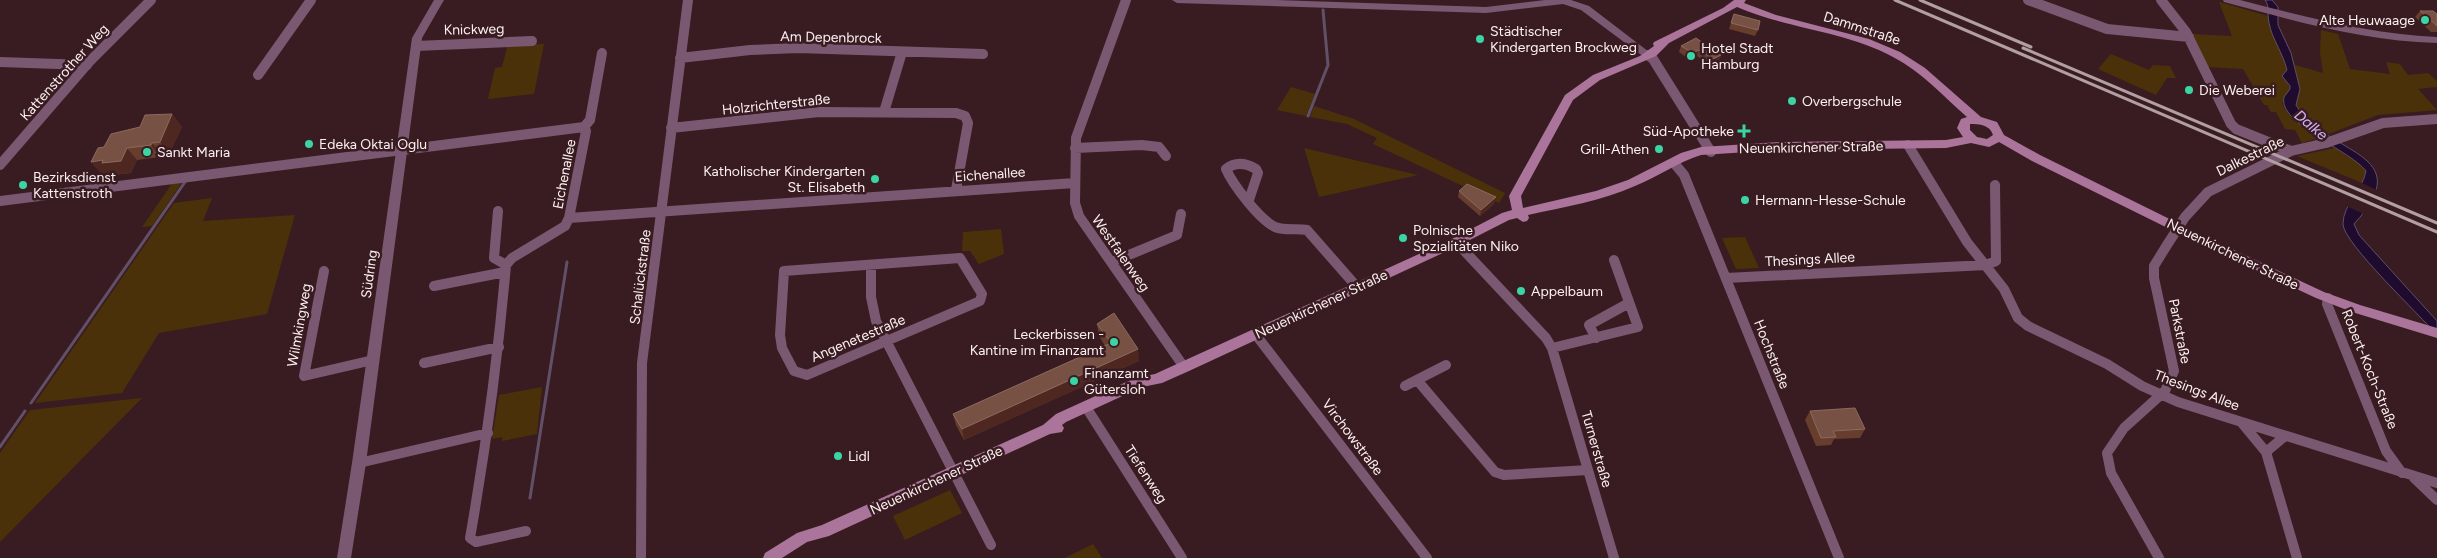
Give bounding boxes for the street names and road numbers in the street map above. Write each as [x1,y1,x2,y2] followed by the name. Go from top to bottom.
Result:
[1821,8,1903,49] street label: Dammstraße
[444,20,504,39] street label: Knickweg
[17,21,112,124] street label: Kattenstrother Weg
[780,28,882,47] street label: Am Depenbrock
[721,90,831,119] street label: Holzrichterstraße
[2214,133,2287,180] street label: Dalkestraße
[549,137,580,211] street label: Eichenallee
[1739,138,1884,157] street label: Neuenkirchener Straße
[954,164,1026,185] street label: Eichenallee
[1088,212,1153,295] street label: Westfalenweg
[2164,215,2302,294] street label: Neuenkirchener Straße
[626,228,655,326] street label: Schalückstraße
[358,249,381,299] street label: Südring
[1765,249,1856,270] street label: Thesings Allee
[1252,266,1391,343] street label: Neuenkirchener Straße
[284,282,315,368] street label: Wilmkingweg
[2165,297,2194,365] street label: Parkstraße
[2338,307,2401,432] street label: Robert-Koch-Straße
[809,311,908,366] street label: Angenetestraße
[1750,317,1793,392] street label: Hochstraße
[2152,366,2242,415] street label: Thesings Allee
[1318,396,1387,479] street label: Virchowstraße
[1577,409,1616,490] street label: Turnerstraße
[867,442,1006,519] street label: Neuenkirchener Straße
[1121,442,1171,506] street label: Tiefenweg

